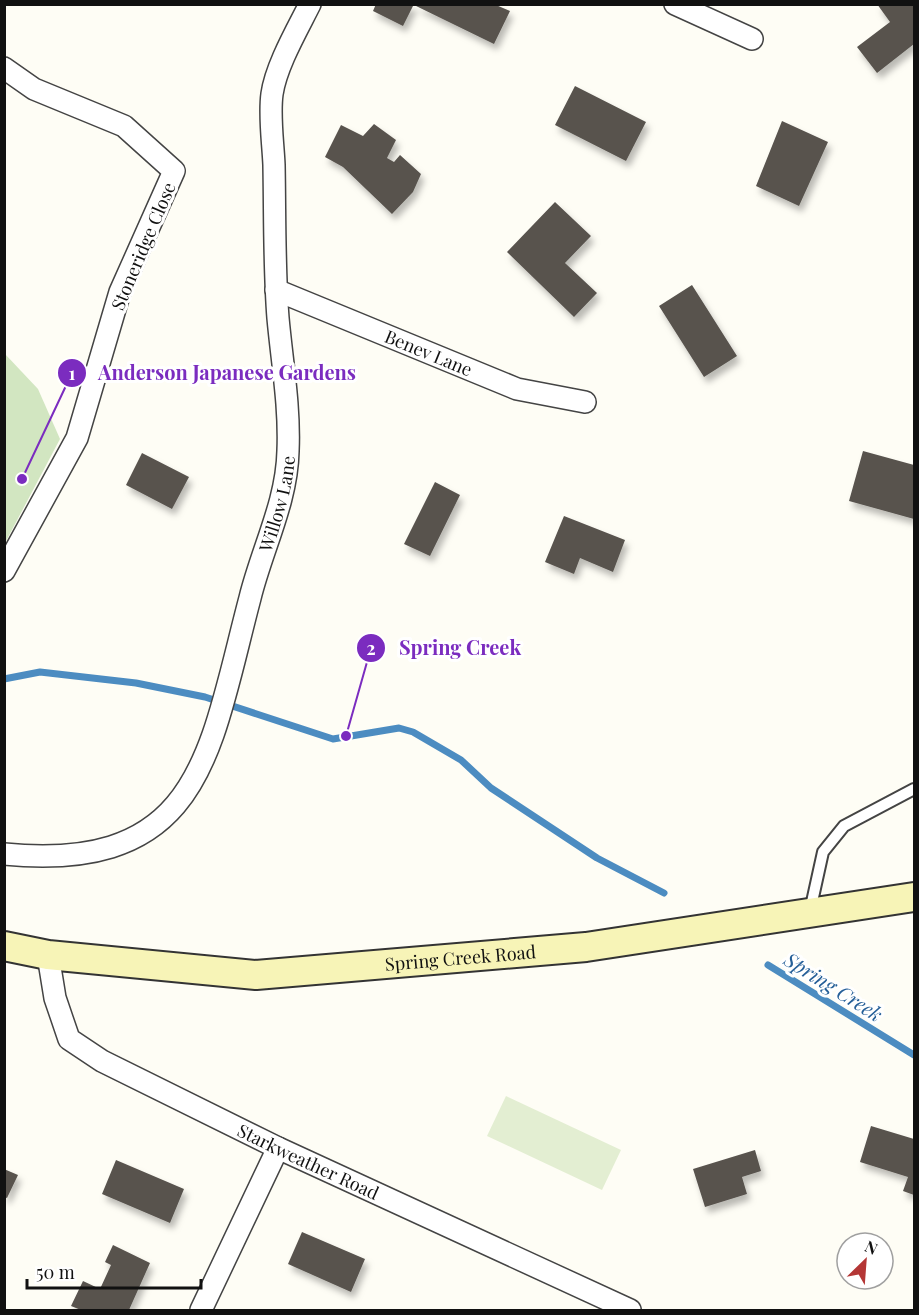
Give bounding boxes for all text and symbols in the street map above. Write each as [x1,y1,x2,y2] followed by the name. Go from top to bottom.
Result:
[105,178,181,314] street label: Stoneridge Close
[381,324,476,381] street label: Benev Lane
[57,354,368,392] callout: Anderson Japanese Gardens
[97,358,356,385] text: Anderson Japanese Gardens
[69,361,76,385] text: 1
[253,455,300,556] street label: Willow Lane
[356,629,533,667] callout: Spring Creek
[399,633,521,660] text: Spring Creek
[366,636,376,660] text: 2
[384,939,537,976] street label: Spring Creek Road
[779,945,888,1027] water label: Spring Creek
[234,1118,383,1205] street label: Starkweather Road
[835,1231,895,1291] north arrow
[862,1235,882,1259] text: N
[27,1252,201,1290] scale bar
[36,1260,75,1284] text: 50 m

